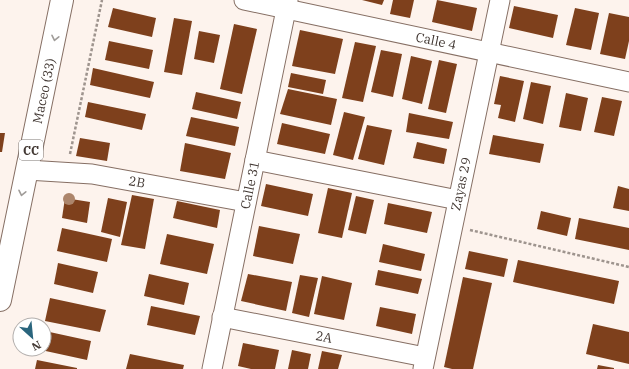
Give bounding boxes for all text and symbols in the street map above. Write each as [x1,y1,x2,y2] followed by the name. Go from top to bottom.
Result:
[414,28,458,54] street label: Calle 4
[51,35,59,41] one-way arrow
[29,57,59,125] street label: Maceo (33)
[19,140,43,160] road number: CC
[447,156,475,212] street label: Zayas 29
[237,159,263,211] street label: Calle 31
[127,172,147,192] street label: 2B
[19,190,27,196] one-way arrow
[12,317,52,357] north arrow
[314,327,334,347] street label: 2A
[29,338,44,354] text: N

